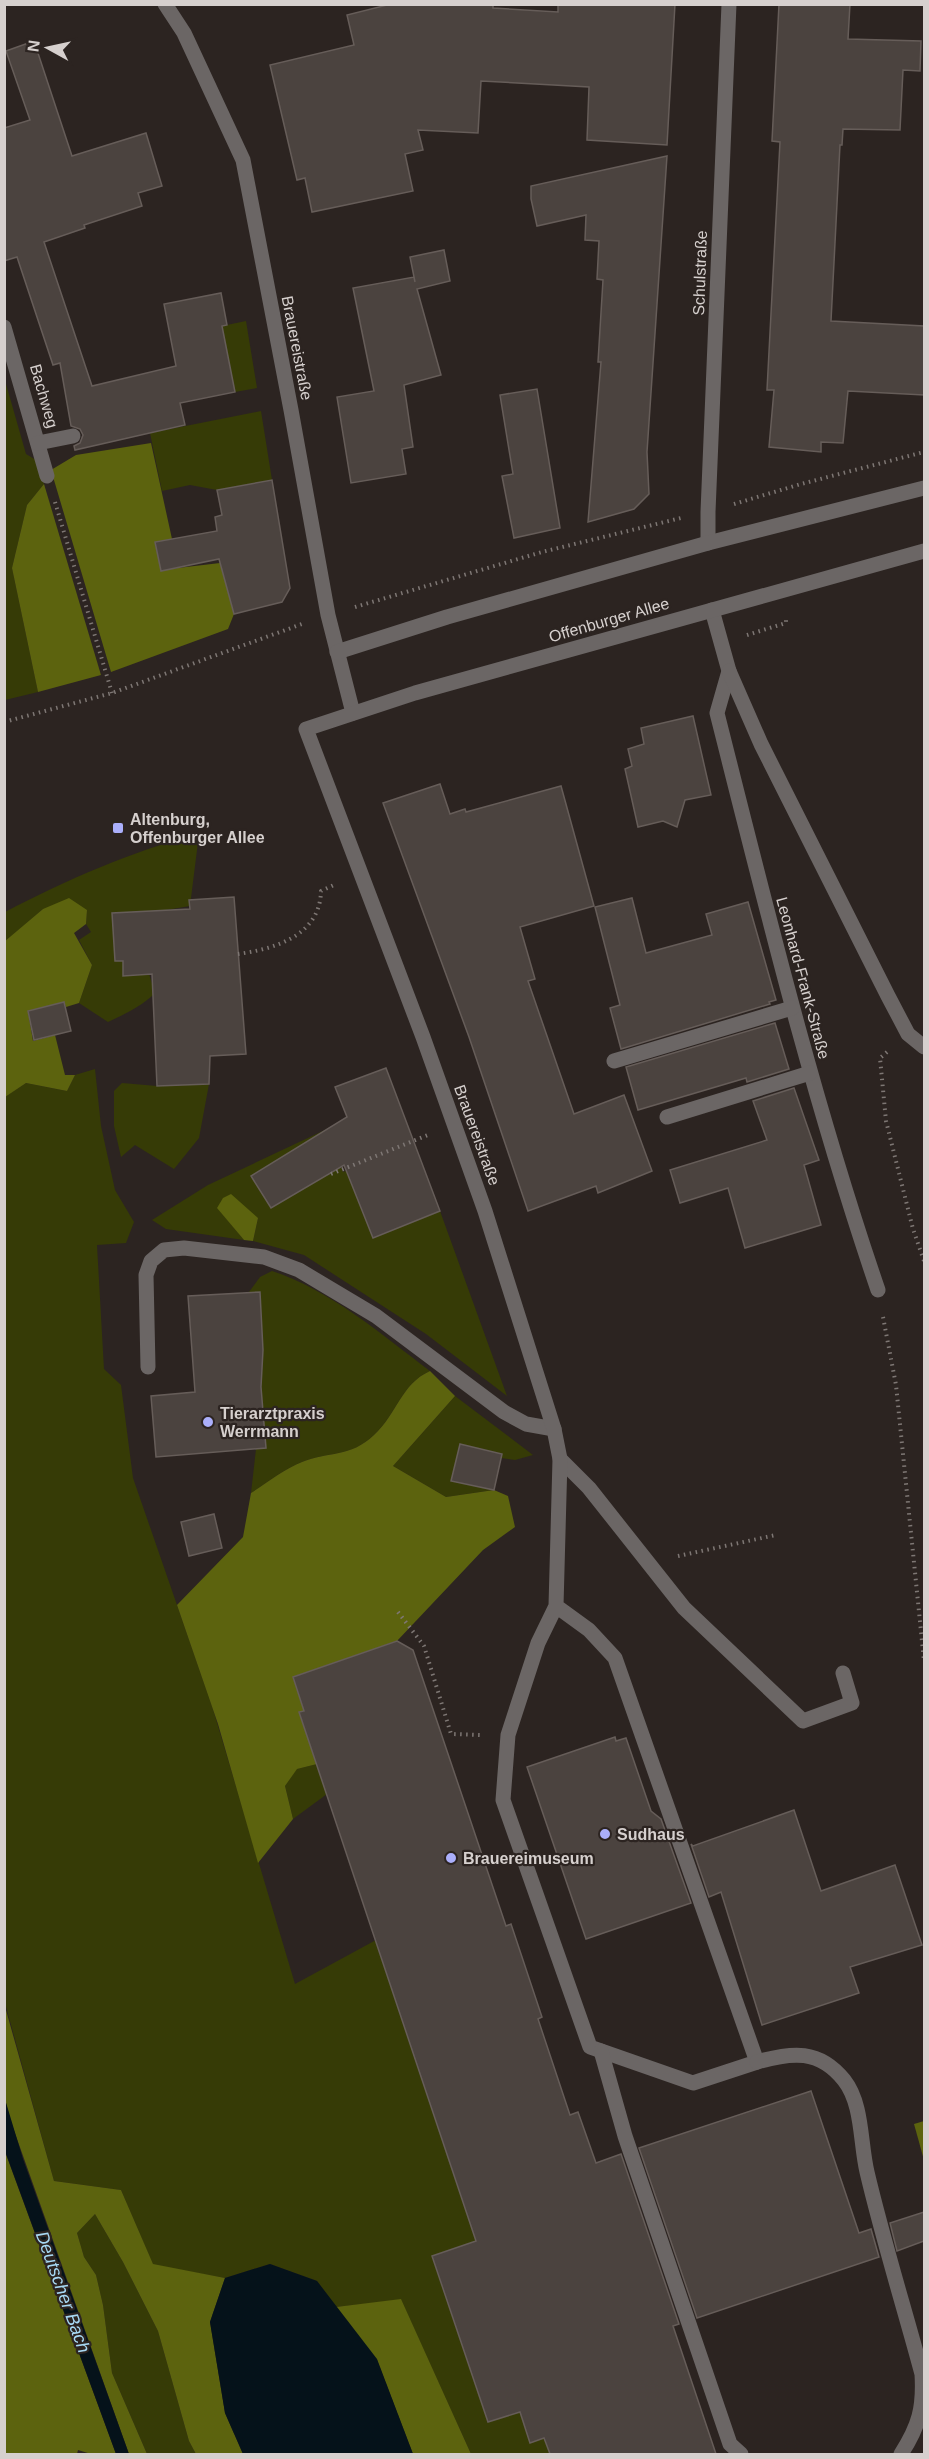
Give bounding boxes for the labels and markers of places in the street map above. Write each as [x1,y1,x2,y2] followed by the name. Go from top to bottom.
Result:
[130,811,265,846] place label: Altenburg, Offenburger Allee
[111,821,125,835] marker: Altenburg, Offenburger Allee
[220,1405,325,1440] place label: Tierarztpraxis Werrmann
[201,1415,215,1429] marker: Tierarztpraxis Werrmann
[617,1826,685,1843] place label: Sudhaus
[598,1827,612,1841] marker: Sudhaus
[463,1850,594,1867] place label: Brauereimuseum
[444,1851,458,1865] marker: Brauereimuseum

